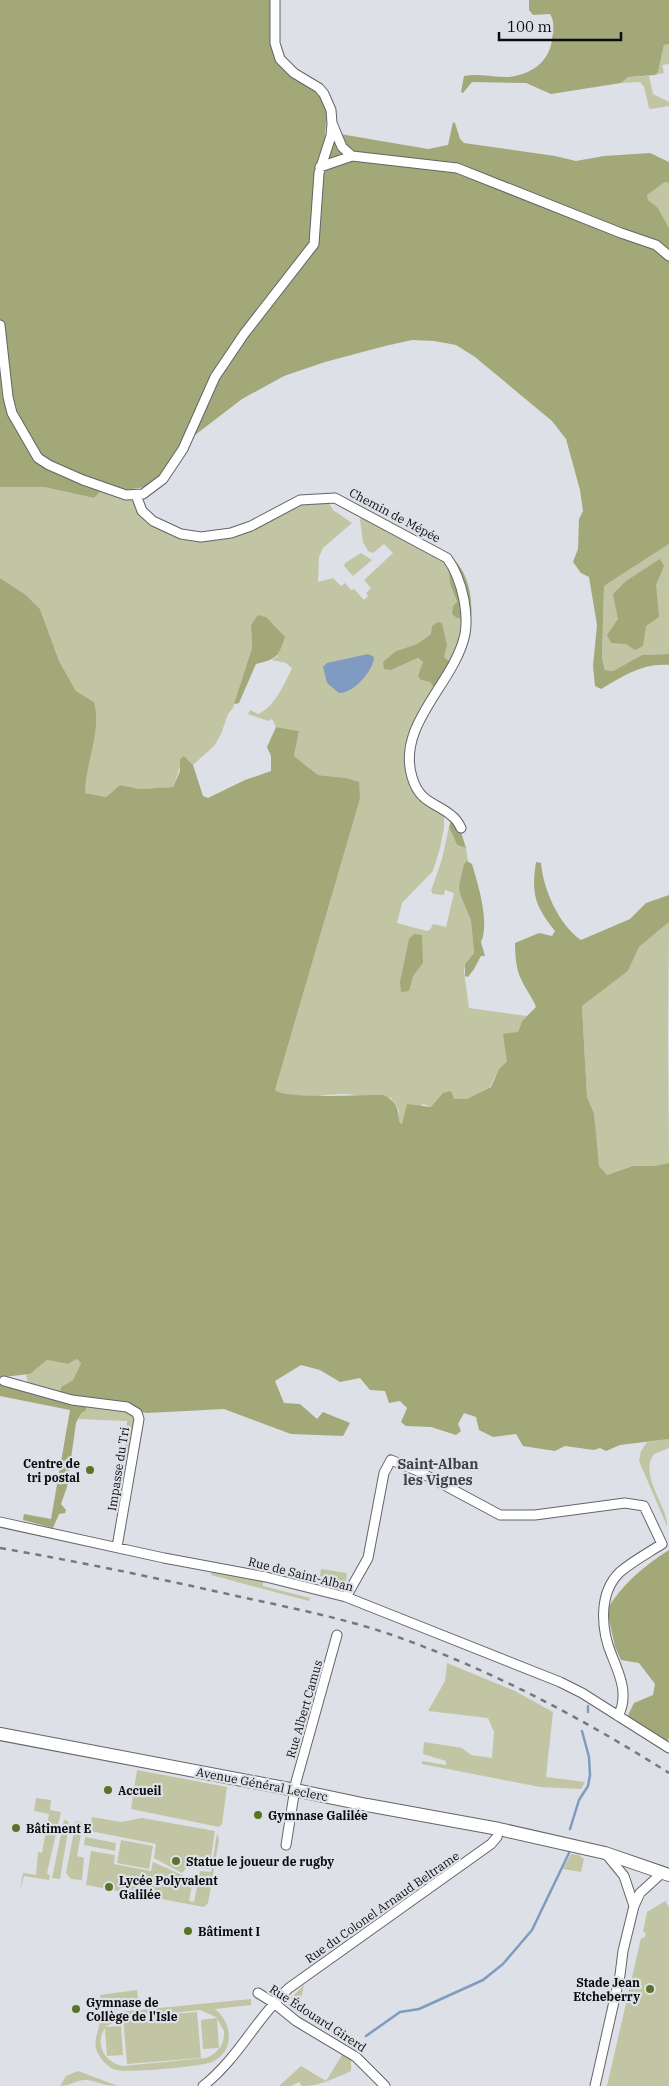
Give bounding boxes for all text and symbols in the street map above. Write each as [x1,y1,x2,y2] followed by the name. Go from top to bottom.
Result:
[499,10,622,42] scale bar
[507,17,552,36] text: 100 m
[347,485,443,545] street label: Chemin de Mépée
[104,1426,132,1512] street label: Impasse du Tri
[397,1455,479,1489] district label: Saint-Alban les Vignes
[23,1456,80,1485] place label: Centre de tri postal
[84,1464,96,1476] marker: Centre de tri postal
[247,1554,355,1594] street label: Rue de Saint-Alban
[283,1658,325,1760] street label: Rue Albert Camus
[195,1764,329,1804] street label: Avenue Général Leclerc
[118,1783,162,1798] place label: Accueil
[102,1784,114,1796] marker: Accueil
[268,1808,368,1823] place label: Gymnase Galilée
[252,1809,264,1821] marker: Gymnase Galilée
[26,1821,92,1836] place label: Bâtiment E
[10,1822,22,1834] marker: Bâtiment E
[302,1848,462,1966] street label: Rue du Colonel Arnaud Beltrame
[186,1854,334,1869] place label: Statue le joueur de rugby
[170,1855,182,1867] marker: Statue le joueur de rugby
[119,1873,218,1902] place label: Lycée Polyvalent Galilée
[103,1881,115,1893] marker: Lycée Polyvalent Galilée
[198,1924,261,1939] place label: Bâtiment I
[182,1925,194,1937] marker: Bâtiment I
[573,1975,640,2004] place label: Stade Jean Etcheberry
[267,1981,369,2055] street label: Rue Édouard Girerd
[644,1983,656,1995] marker: Stade Jean Etcheberry
[86,1995,178,2024] place label: Gymnase de Collège de l'Isle
[70,2003,82,2015] marker: Gymnase de Collège de l'Isle

